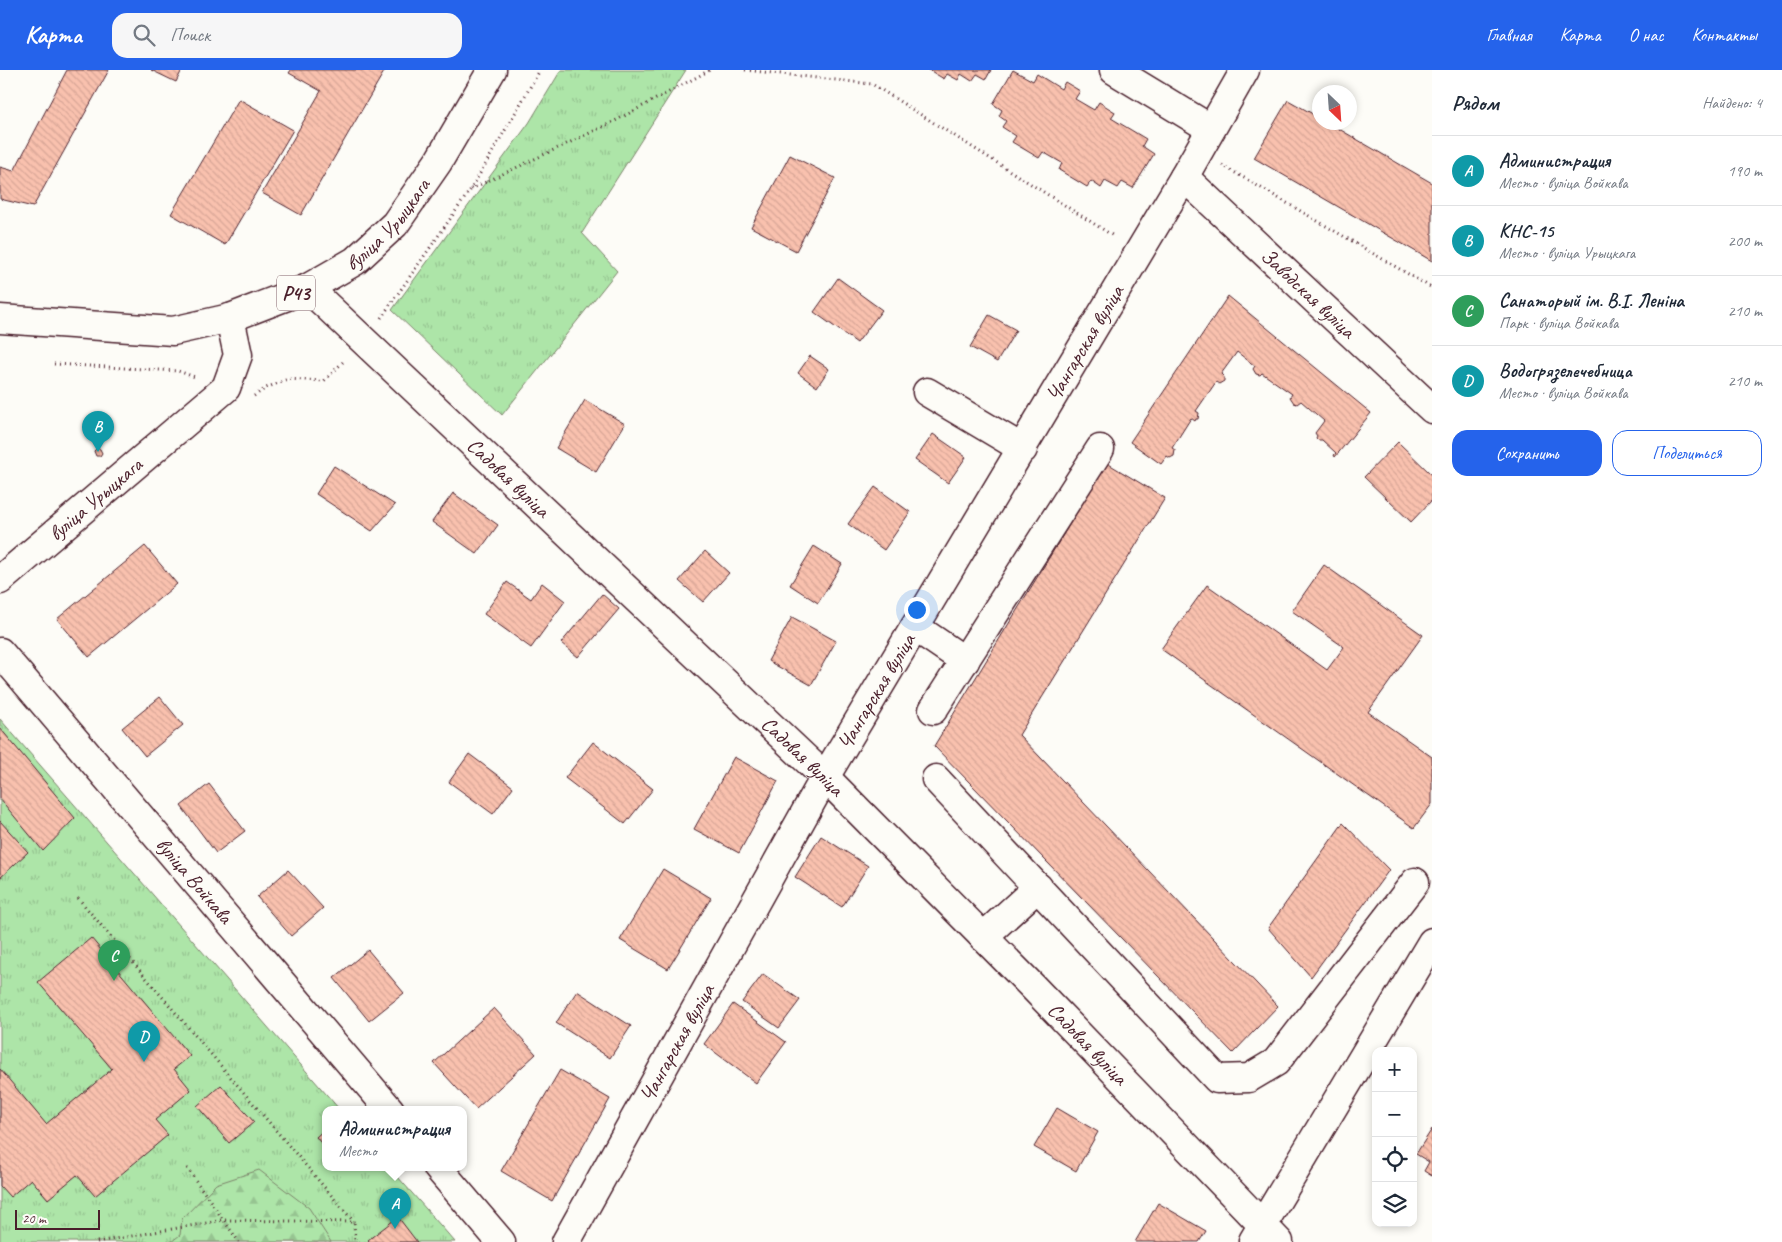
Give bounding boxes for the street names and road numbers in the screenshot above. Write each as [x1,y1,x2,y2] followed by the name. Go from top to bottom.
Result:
[341,172,436,276] street label: вуліца Урыцкага
[1255,243,1362,345] street label: Заводская вуліца
[277,276,315,310] road number: Р43
[1040,279,1130,406] street label: Чангарская вуліца
[462,432,557,524] street label: Садовая вуліца
[43,451,149,546] street label: вуліца Урыцкага
[832,627,922,754] street label: Чангарская вуліца
[756,711,851,803] street label: Садовая вуліца
[150,832,240,930] street label: вуліца Войкава
[634,978,721,1106] street label: Чангарская вуліца
[1042,997,1135,1092] street label: Садовая вуліца

